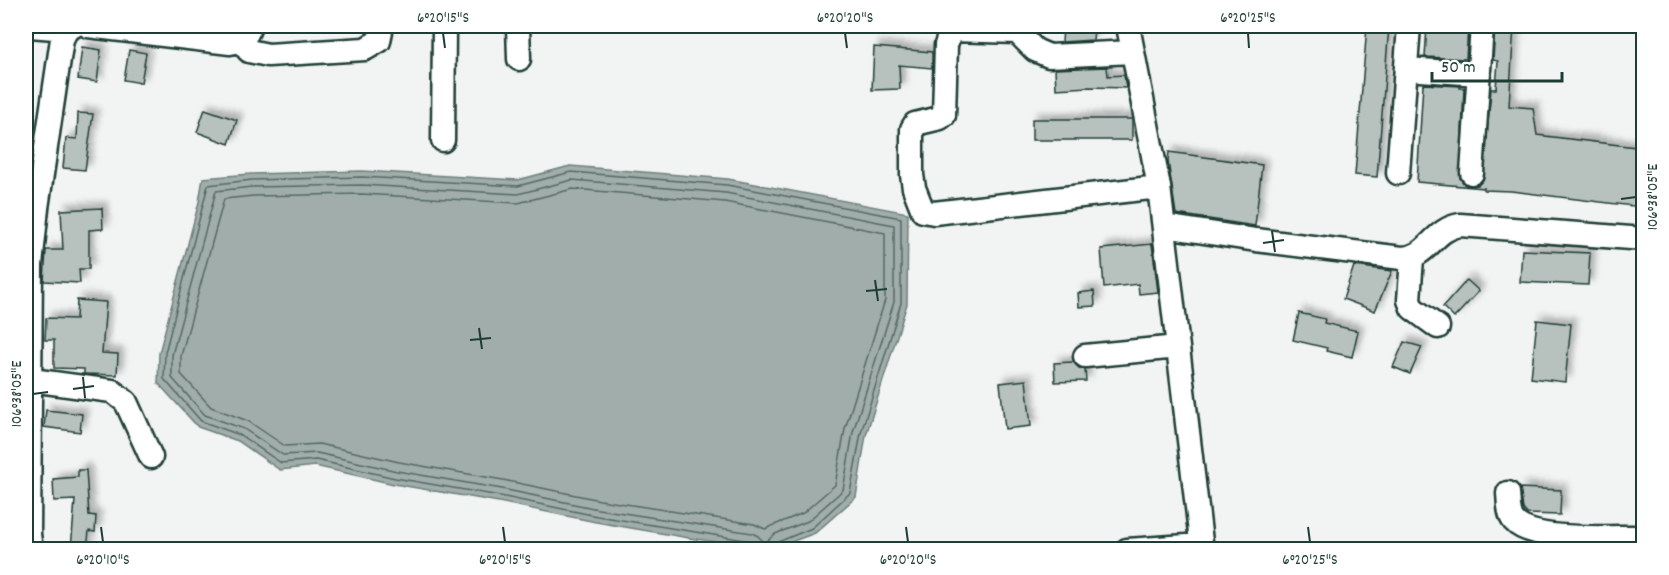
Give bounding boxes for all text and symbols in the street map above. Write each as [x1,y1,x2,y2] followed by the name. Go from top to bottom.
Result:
[417,8,469,30] text: 6°20'15"S
[817,8,873,30] text: 6°20'20"S
[1220,8,1276,30] text: 6°20'25"S
[1432,45,1562,83] scale bar
[1441,56,1476,81] text: 50 m
[1643,164,1665,230] text: 106°38'05"E
[7,361,29,427] text: 106°38'05"E
[76,550,130,572] text: 6°20'10"S
[479,550,531,572] text: 6°20'15"S
[880,550,936,572] text: 6°20'20"S
[1282,550,1338,572] text: 6°20'25"S

